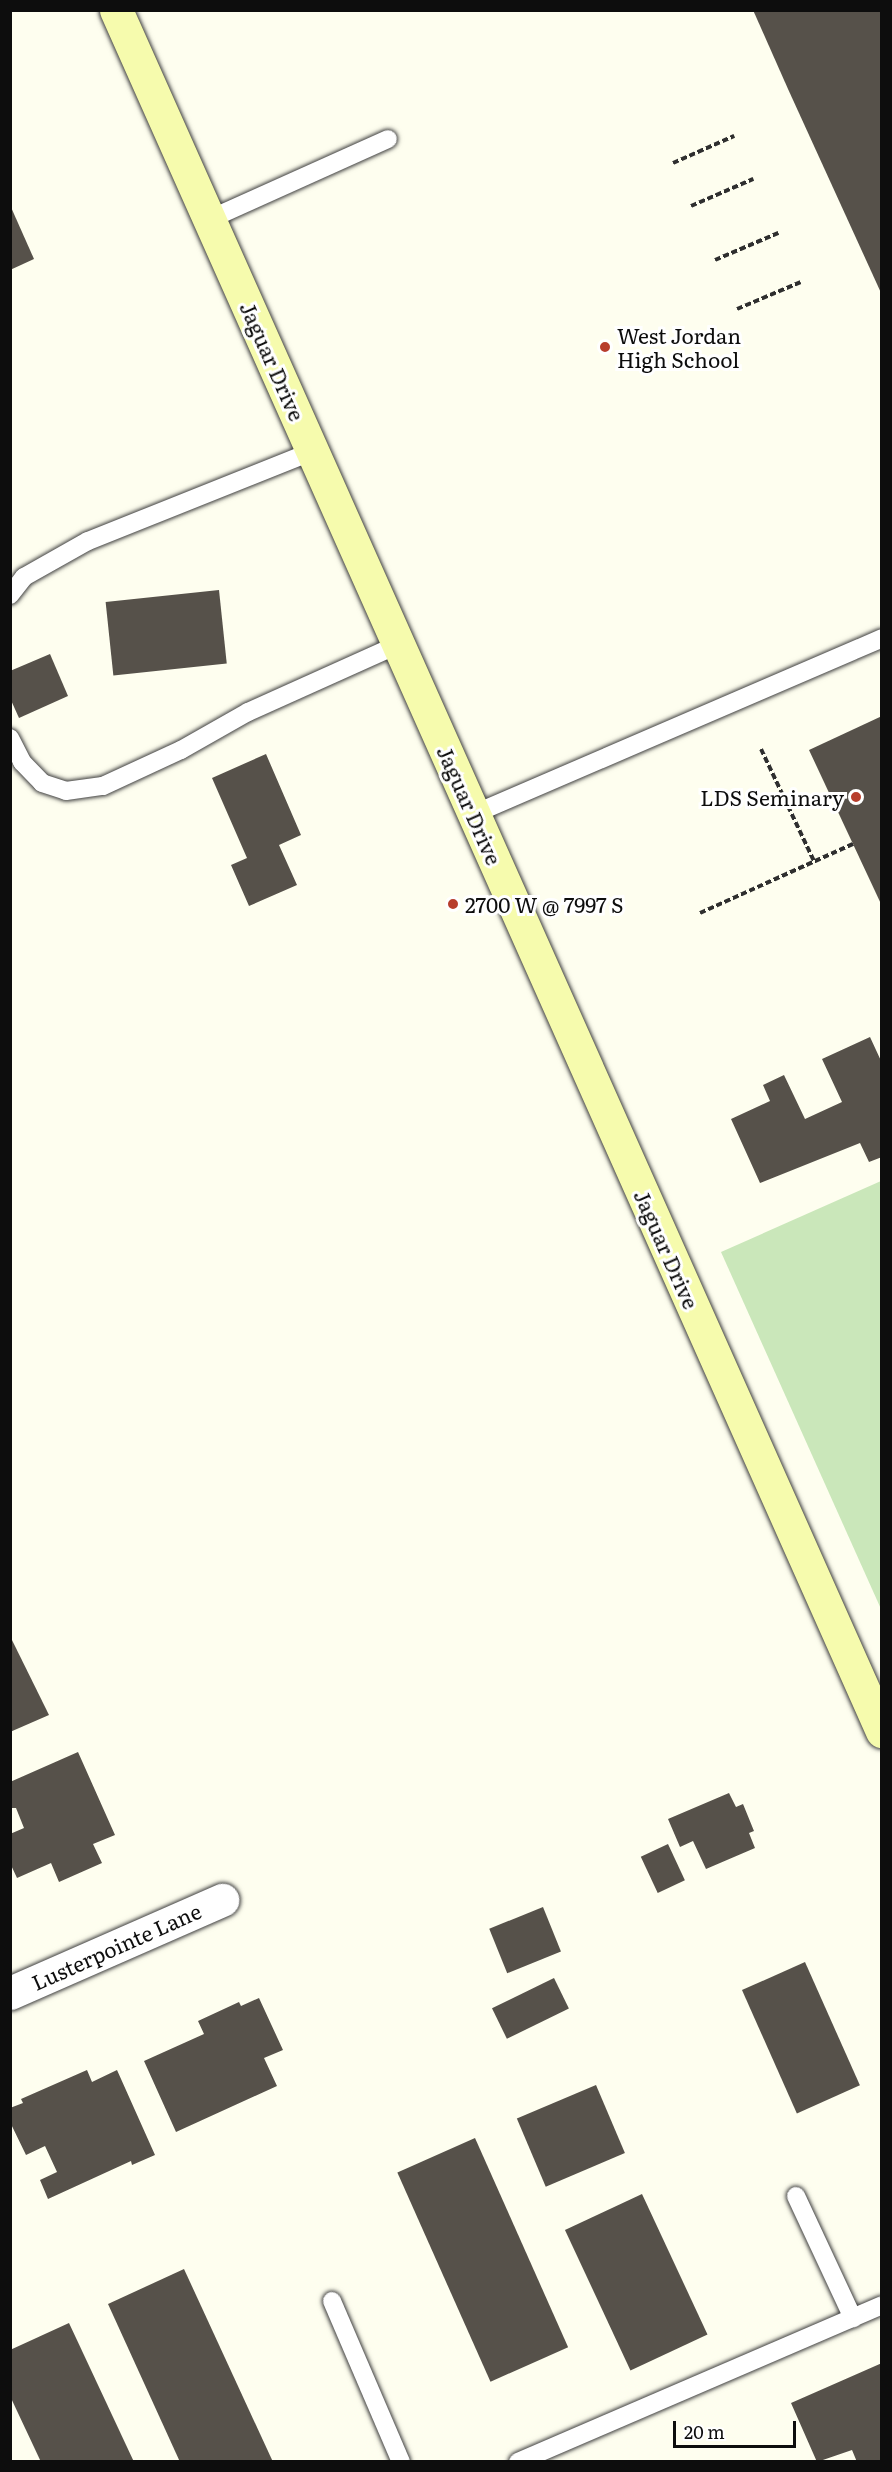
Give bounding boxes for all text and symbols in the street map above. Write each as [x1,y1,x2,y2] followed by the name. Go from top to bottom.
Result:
[236,298,310,424] street label: Jaguar Drive
[617,322,741,372] place label: West Jordan High School
[598,340,612,354] marker: West Jordan High School
[433,742,507,868] street label: Jaguar Drive
[700,784,844,810] place label: LDS Seminary
[849,790,863,804] marker: LDS Seminary
[465,891,624,917] place label: 2700 W @ 7997 S
[446,897,460,911] marker: 2700 W @ 7997 S
[630,1186,704,1312] street label: Jaguar Drive
[27,1897,205,1995] street label: Lusterpointe Lane
[676,2409,799,2447] scale bar
[684,2418,725,2445] text: 20 m

